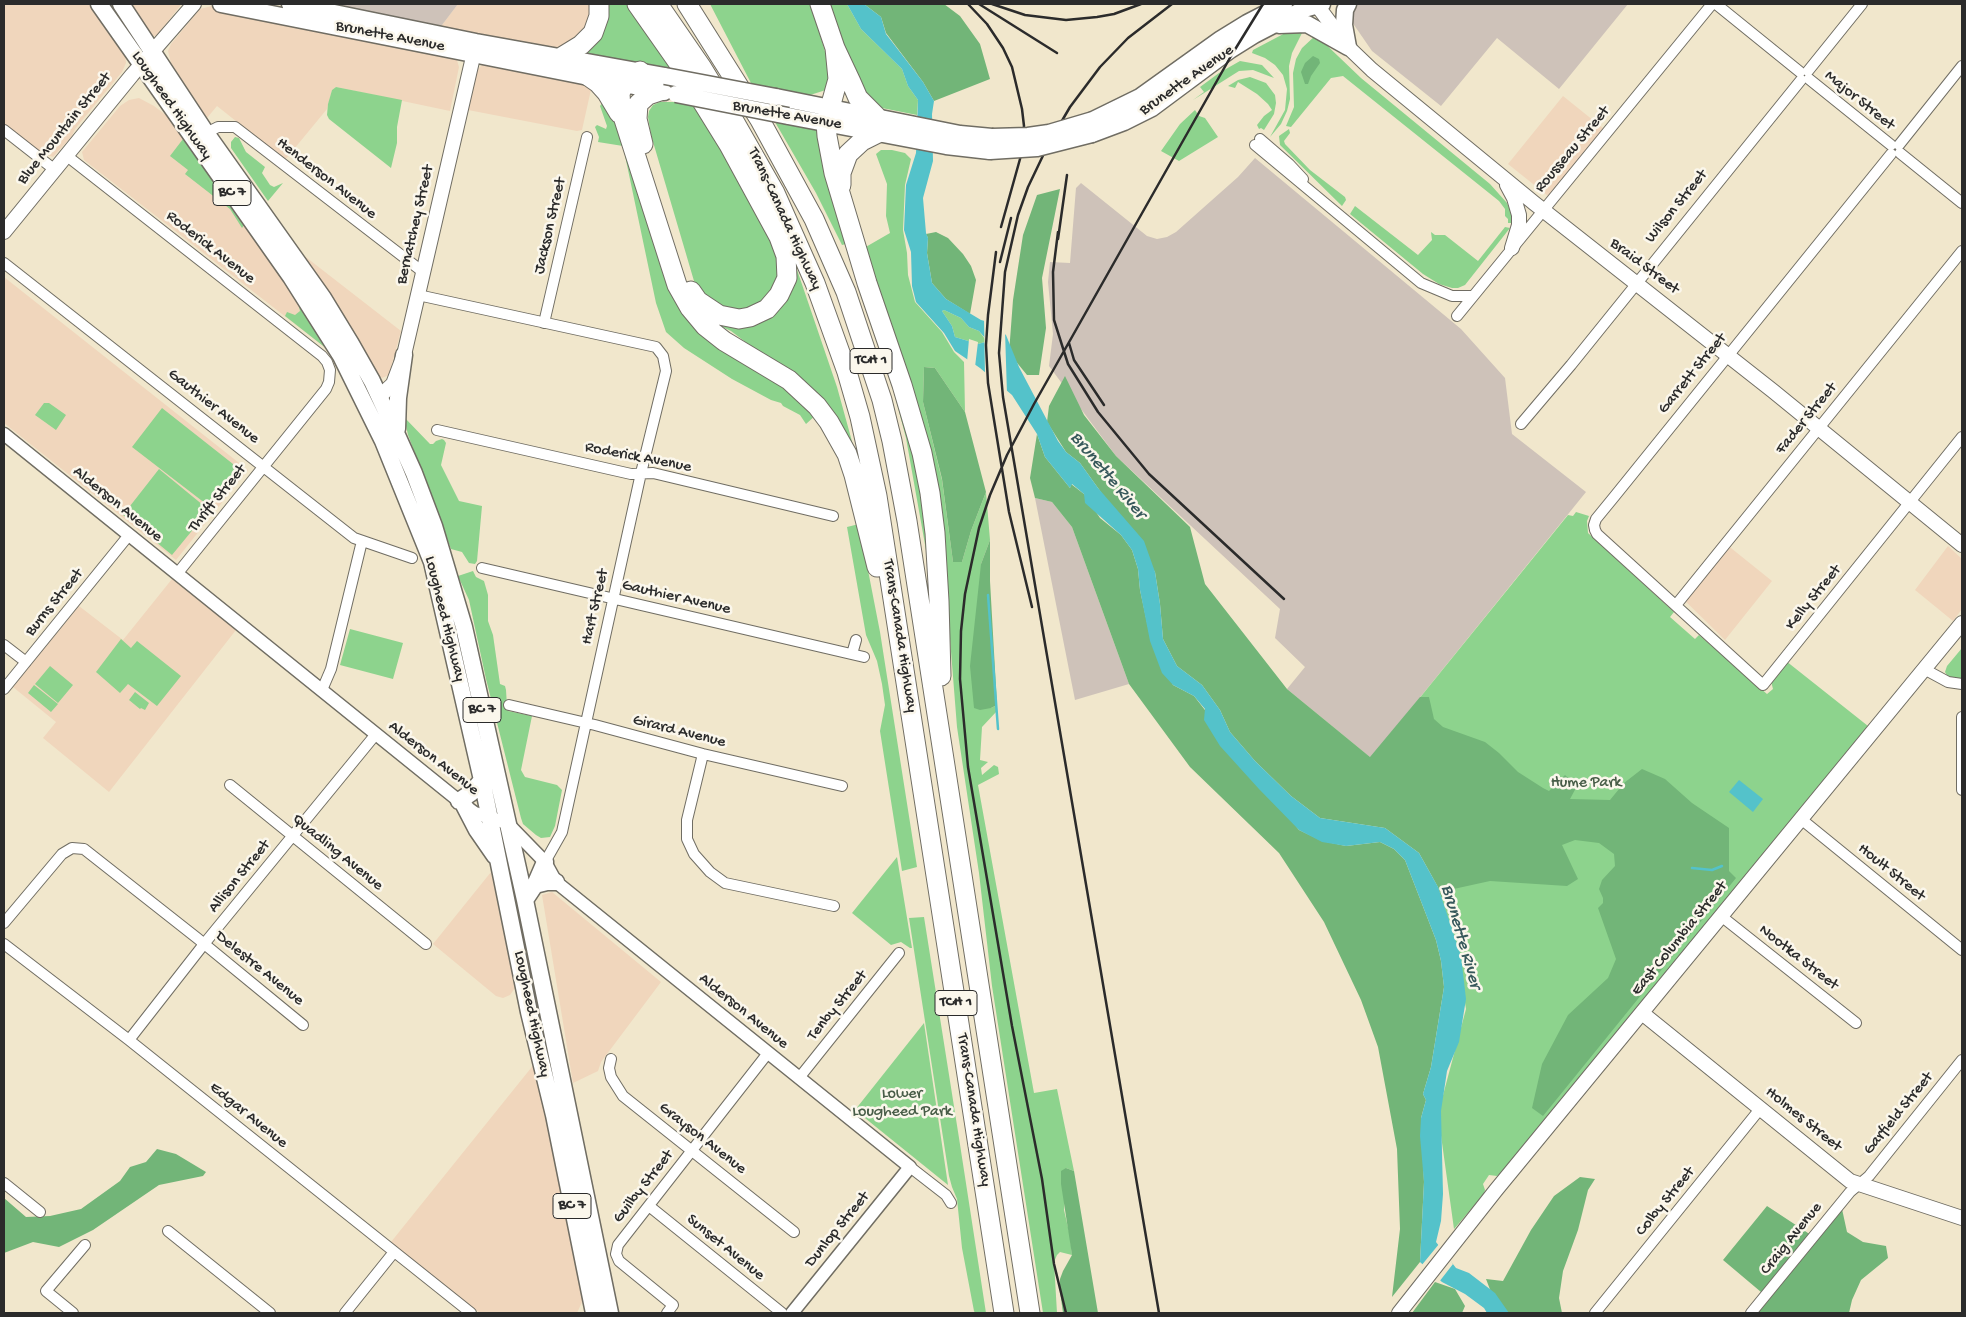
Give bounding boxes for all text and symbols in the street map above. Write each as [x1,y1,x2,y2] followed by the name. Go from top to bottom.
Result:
[334,17,446,57] street label: Brunette Avenue
[1136,41,1238,121] street label: Brunette Avenue
[126,48,216,164] street label: Lougheed Highway
[1820,67,1898,135] street label: Major Street
[14,69,116,189] street label: Blue Mountain Street
[731,97,843,135] street label: Brunette Avenue
[1531,103,1615,197] street label: Rousseau Street
[272,134,380,224] street label: Henderson Avenue
[743,145,825,293] street label: Trans-Canada Highway
[393,164,439,286] street label: Bernatchey Street
[1642,166,1712,248] street label: Wilson Street
[531,176,571,276] street label: Jackson Street
[213,180,251,206] road number: BC 7
[162,207,258,289] street label: Roderick Avenue
[1605,235,1683,299] street label: Braid Street
[1655,330,1731,418] street label: Garrett Street
[850,348,892,374] road number: TCH 1
[163,365,263,449] street label: Gauthier Avenue
[1772,379,1842,459] street label: Fader Street
[1064,428,1150,524] water label: Brunette River
[583,438,693,478] street label: Roderick Avenue
[185,461,251,537] street label: Thrift Street
[68,463,166,547] street label: Alderson Avenue
[419,554,469,684] street label: Lougheed Highway
[877,558,921,714] street label: Trans-Canada Highway
[1782,561,1846,635] street label: Kelly Street
[22,565,88,641] street label: Burns Street
[578,567,614,647] street label: Hart Street
[620,576,732,620] street label: Gauthier Avenue
[463,698,501,722] road number: BC 7
[631,711,727,753] street label: Girard Avenue
[384,718,482,800] street label: Alderson Avenue
[1551,774,1621,794] park label: Hume Park
[287,810,387,896] street label: Quadling Avenue
[205,837,275,917] street label: Allison Street
[1853,840,1929,906] street label: Hoult Street
[1628,878,1732,1000] street label: East Columbia Street
[1435,883,1485,991] water label: Brunette River
[1754,921,1842,995] street label: Nootka Street
[211,927,307,1011] street label: Delestre Avenue
[508,949,554,1079] street label: Lougheed Highway
[804,967,872,1045] street label: Tenby Street
[694,970,792,1054] street label: Alderson Avenue
[935,990,977,1016] road number: TCH 1
[951,1032,995,1188] street label: Trans-Canada Highway
[1860,1069,1938,1159] street label: Garfield Street
[205,1079,291,1153] street label: Edgar Avenue
[1761,1083,1845,1157] street label: Holmes Street
[852,1085,952,1123] park label: Lower Lougheed Park
[654,1099,750,1179] street label: Grayson Avenue
[610,1147,678,1227] street label: Guilby Street
[1632,1164,1700,1240] street label: Colby Street
[802,1188,874,1272] street label: Dunlop Street
[553,1194,591,1218] road number: BC 7
[1757,1199,1827,1279] street label: Craig Avenue
[682,1211,768,1285] street label: Sunset Avenue

